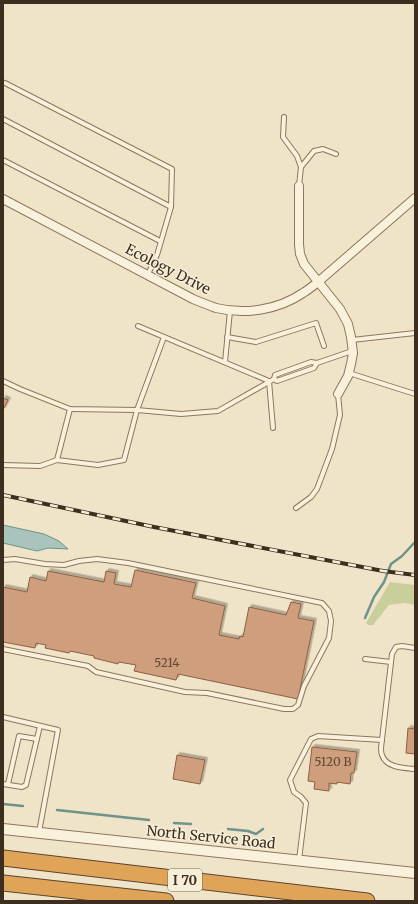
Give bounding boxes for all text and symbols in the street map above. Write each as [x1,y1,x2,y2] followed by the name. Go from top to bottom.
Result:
[122,240,214,298] street label: Ecology Drive
[154,655,180,670] house number: 5214
[314,754,352,769] house number: 5120 B
[146,821,277,853] street label: North Service Road
[168,869,202,891] road number: I 70

